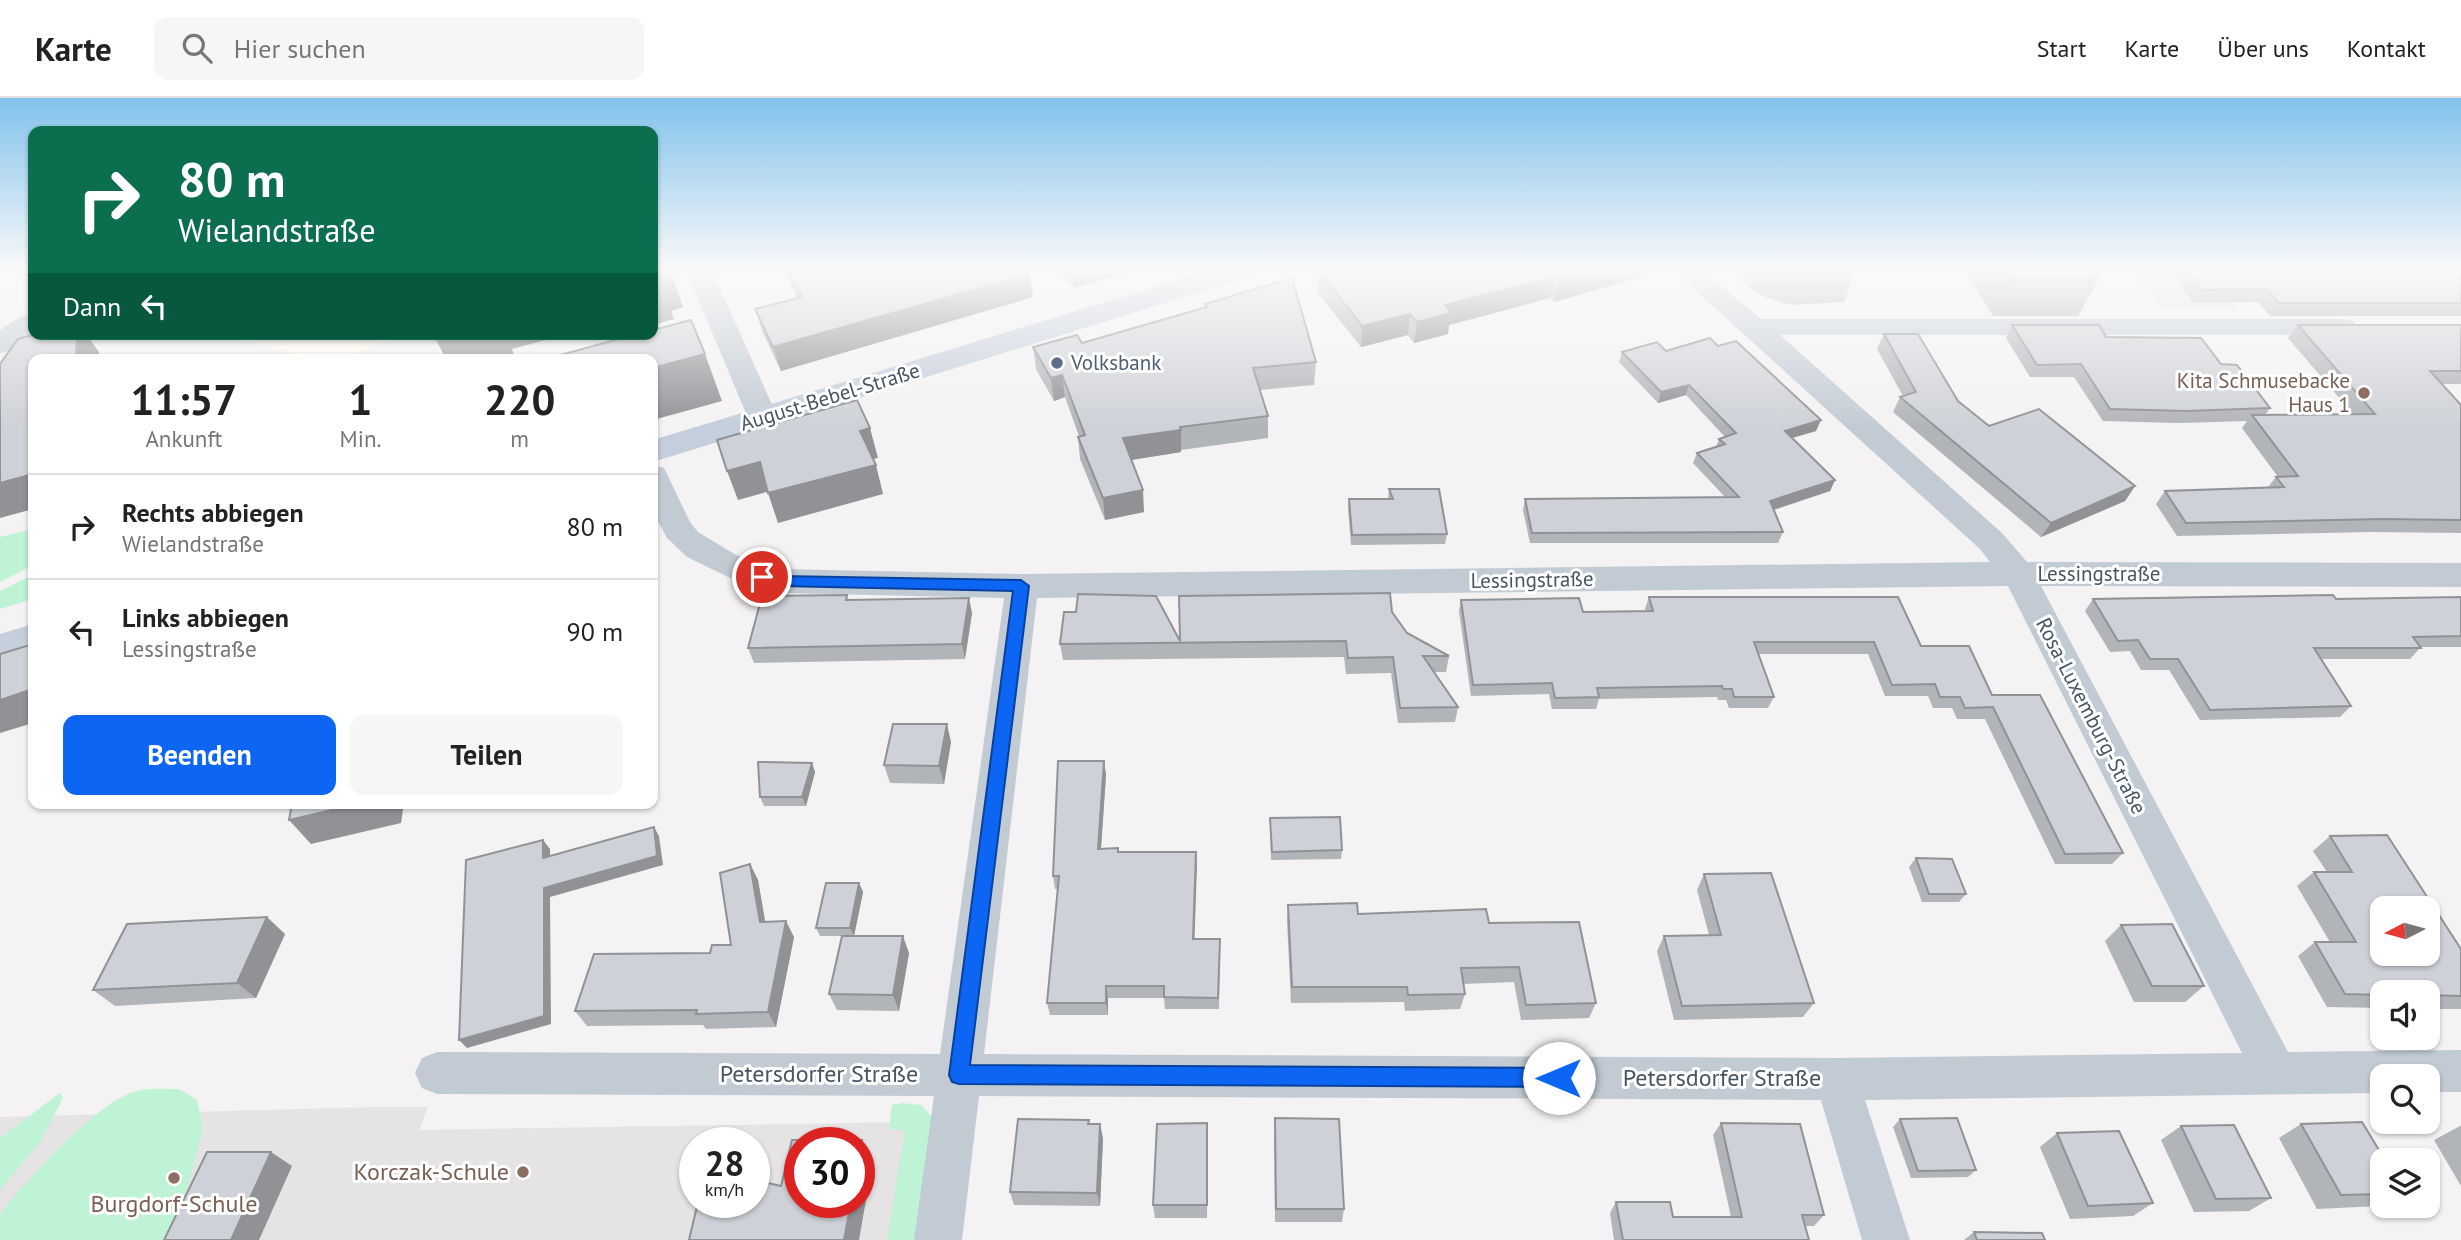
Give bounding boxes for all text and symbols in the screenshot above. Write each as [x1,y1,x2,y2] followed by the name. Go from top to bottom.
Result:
[154,17,644,80] search box
[35,27,112,70] text: Karte
[178,29,216,67] icon: search
[234,32,366,65] text: Hier suchen
[2037,33,2086,64] text: Start
[2124,33,2179,64] text: Karte
[2217,33,2309,64] text: Über uns
[2347,33,2426,64] text: Kontakt
[178,147,285,211] text: 80 m
[63,154,154,245] icon: right
[178,209,376,251] text: Wielandstraße
[135,287,173,325] icon: left
[63,290,121,323] text: Dann
[1070,349,1161,376] place label: Volksbank
[1049,355,1065,371] marker: Volksbank
[737,356,923,437] street label: August-Bebel-Straße
[2177,367,2350,418] place label: Kita Schmusebacke Haus 1
[131,372,237,427] text: 11:57
[349,372,372,427] text: 1
[484,372,555,427] text: 220
[2356,385,2372,401] marker: Kita Schmusebacke Haus 1
[145,424,222,453] text: Ankunft
[340,424,381,453] text: Min.
[510,424,529,453] text: m
[122,496,304,529] text: Rechts abbiegen
[63,508,101,546] icon: right
[567,510,623,543] text: 80 m
[122,529,264,558] text: Wielandstraße
[732,547,792,607] pin
[743,558,781,596] icon: arrive
[2038,560,2160,587] street label: Lessingstraße
[1470,565,1594,594] street label: Lessingstraße
[122,601,289,634] text: Links abbiegen
[63,613,101,651] icon: left
[2030,613,2153,819] street label: Rosa-Luxemburg-Straße
[567,615,623,648] text: 90 m
[122,634,257,663] text: Lessingstraße
[63,715,336,795] button: Beenden
[350,715,623,795] button: Teilen
[2370,896,2440,966] north arrow
[2370,896,2440,1218] map controls
[2370,980,2440,1050] button: sound
[1522,1041,1596,1115] position arrow
[720,1058,918,1089] street label: Petersdorfer Straße
[1623,1062,1821,1093] street label: Petersdorfer Straße
[2370,1064,2440,1134] button: search
[784,1127,875,1218] speed limit sign: 30
[705,1140,744,1186] text: 28
[2370,1148,2440,1218] button: layers
[354,1156,509,1187] place label: Korczak-Schule
[515,1164,531,1180] marker: Korczak-Schule
[166,1170,182,1186] marker: Burgdorf-Schule
[705,1178,744,1201] text: km/h
[90,1188,258,1219] place label: Burgdorf-Schule

